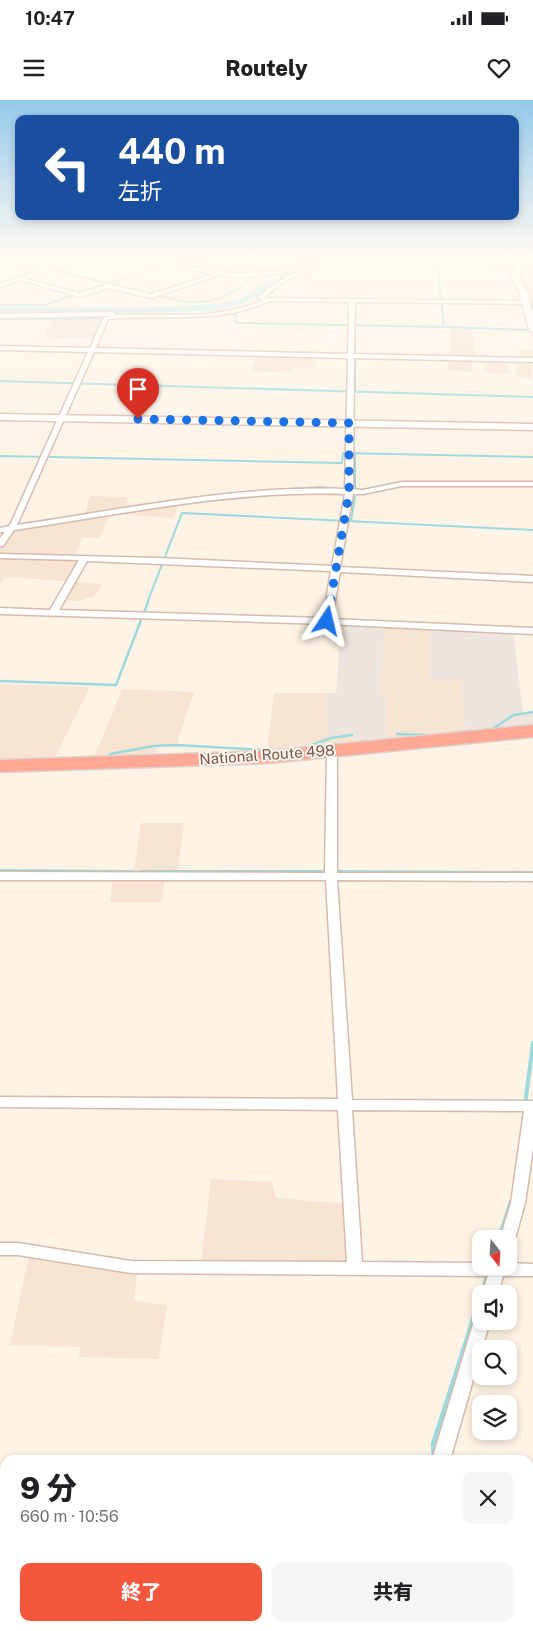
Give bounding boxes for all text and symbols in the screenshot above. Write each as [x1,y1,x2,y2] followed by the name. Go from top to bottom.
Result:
[25,7,75,29] text: 10:47
[20,54,48,82] icon: menu
[485,54,513,82] icon: heart
[225,55,308,81] text: Routely
[118,131,226,172] text: 440 m
[35,135,100,200] icon: left
[118,178,162,204] text: 左折
[117,368,159,419] pin
[124,375,152,403] icon: arrive
[300,594,352,646] position arrow
[199,741,335,768] street label: National Route 498
[472,1230,518,1275] north arrow
[472,1230,517,1440] map controls
[472,1285,517,1330] button: sound
[472,1340,517,1385] button: search
[472,1395,517,1440] button: layers
[20,1470,77,1506] text: 9 分
[462,1472,514,1524] button: close
[20,1507,119,1526] text: 660 m · 10:56
[20,1563,262,1621] button: 終了
[272,1563,514,1621] button: 共有

